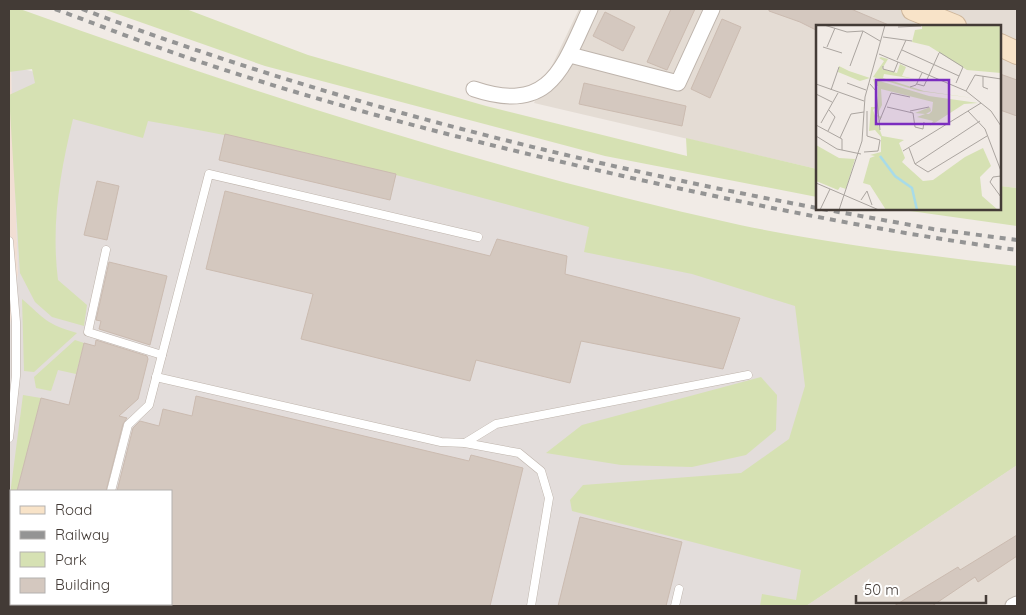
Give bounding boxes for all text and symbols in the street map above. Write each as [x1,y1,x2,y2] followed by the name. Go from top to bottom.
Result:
[816,25,1001,210] inset map
[10,490,172,605] legend
[55,500,92,519] text: Road
[55,525,110,544] text: Railway
[55,550,87,569] text: Park
[856,572,986,604] scale bar
[55,575,110,594] text: Building
[864,580,899,599] text: 50 m

